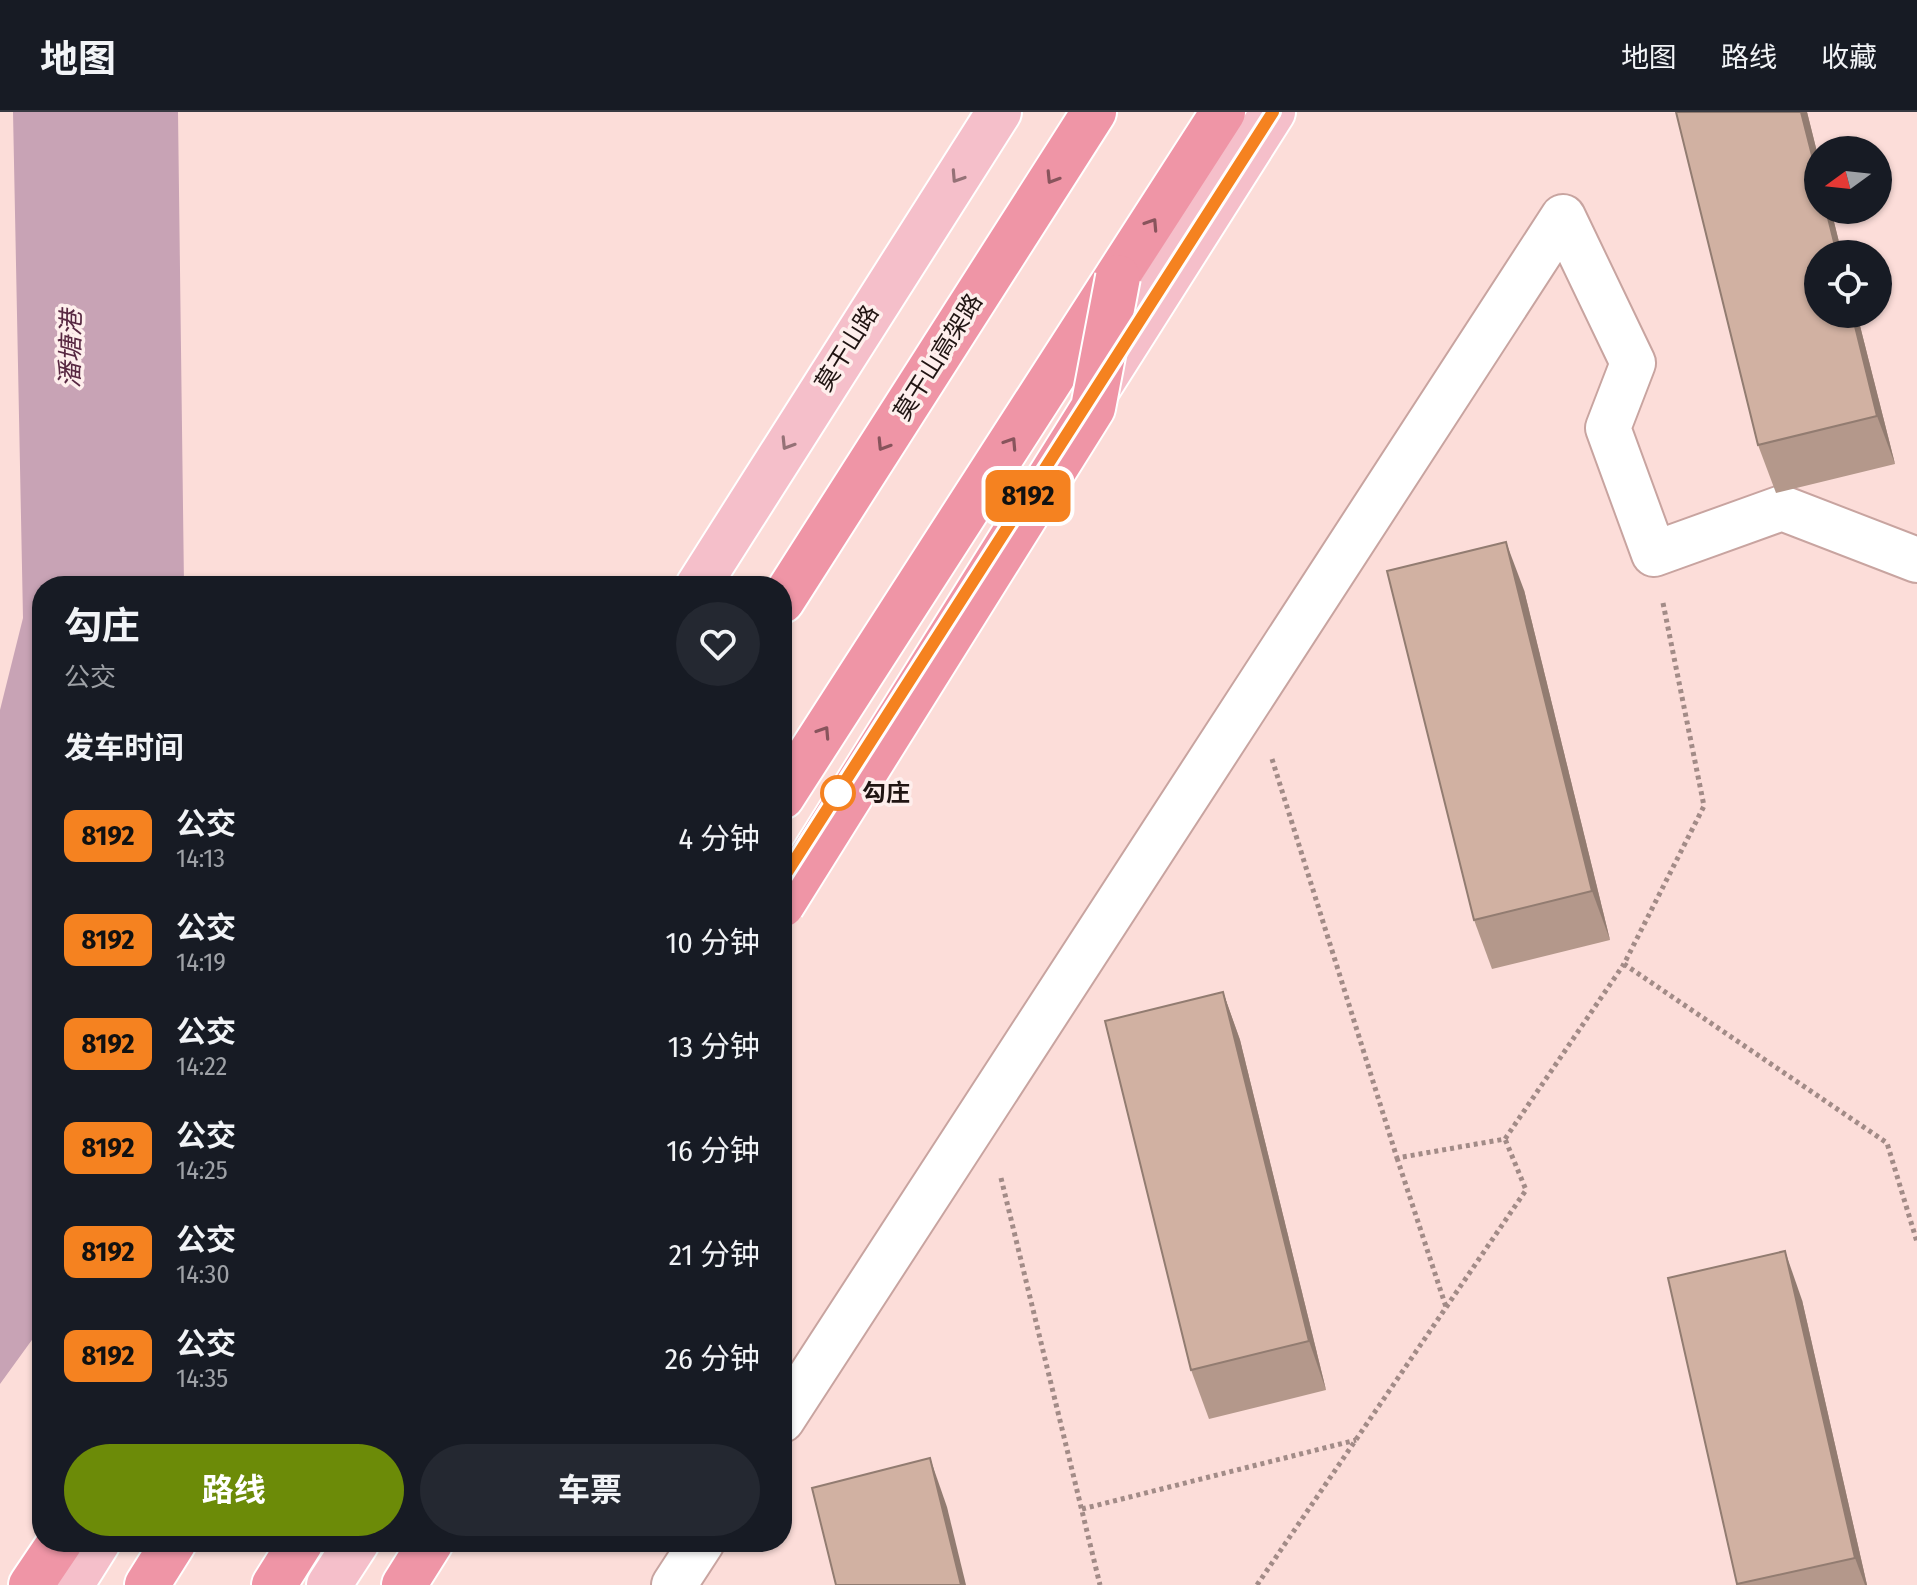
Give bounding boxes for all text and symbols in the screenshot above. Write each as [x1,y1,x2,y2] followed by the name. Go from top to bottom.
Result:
[40,36,116,82] text: 地图
[1621,41,1677,74] text: 地图
[1721,41,1777,74] text: 路线
[1821,41,1877,74] text: 收藏
[1804,136,1892,224] north arrow
[1804,136,1892,328] map controls
[951,169,966,183] one-way arrow
[1046,169,1061,184] one-way arrow
[1142,218,1157,233] one-way arrow
[1804,240,1892,328] button: locate
[888,289,988,425] street label: 莫干山高架路
[810,300,884,396] street label: 莫干山路
[55,306,87,388] water label: 潘塘港
[782,435,797,450] one-way arrow
[877,436,892,451] one-way arrow
[1001,437,1016,451] one-way arrow
[972,470,1084,522] line badge: 8192
[1001,479,1055,512] text: 8192
[676,602,760,686] button: heart
[64,603,140,649] text: 勾庄
[64,662,116,693] text: 公交
[815,726,830,740] one-way arrow
[64,730,184,766] text: 发车时间
[821,776,855,810] marker: 勾庄
[862,779,910,807] place label: 勾庄
[176,806,236,842] text: 公交
[81,819,135,852] text: 8192
[678,821,760,857] text: 4 分钟
[176,843,225,874] text: 14:13
[176,910,236,946] text: 公交
[81,923,135,956] text: 8192
[666,925,760,961] text: 10 分钟
[176,947,226,978] text: 14:19
[176,1014,236,1050] text: 公交
[81,1027,135,1060] text: 8192
[668,1029,760,1065] text: 13 分钟
[176,1051,227,1082] text: 14:22
[176,1118,236,1154] text: 公交
[81,1131,135,1164] text: 8192
[666,1133,760,1169] text: 16 分钟
[176,1155,228,1186] text: 14:25
[176,1222,236,1258] text: 公交
[81,1235,135,1268] text: 8192
[669,1237,760,1273] text: 21 分钟
[176,1259,230,1290] text: 14:30
[176,1326,236,1362] text: 公交
[81,1339,135,1372] text: 8192
[665,1341,760,1377] text: 26 分钟
[176,1363,228,1394] text: 14:35
[64,1444,404,1536] button: 路线
[420,1444,760,1536] button: 车票

